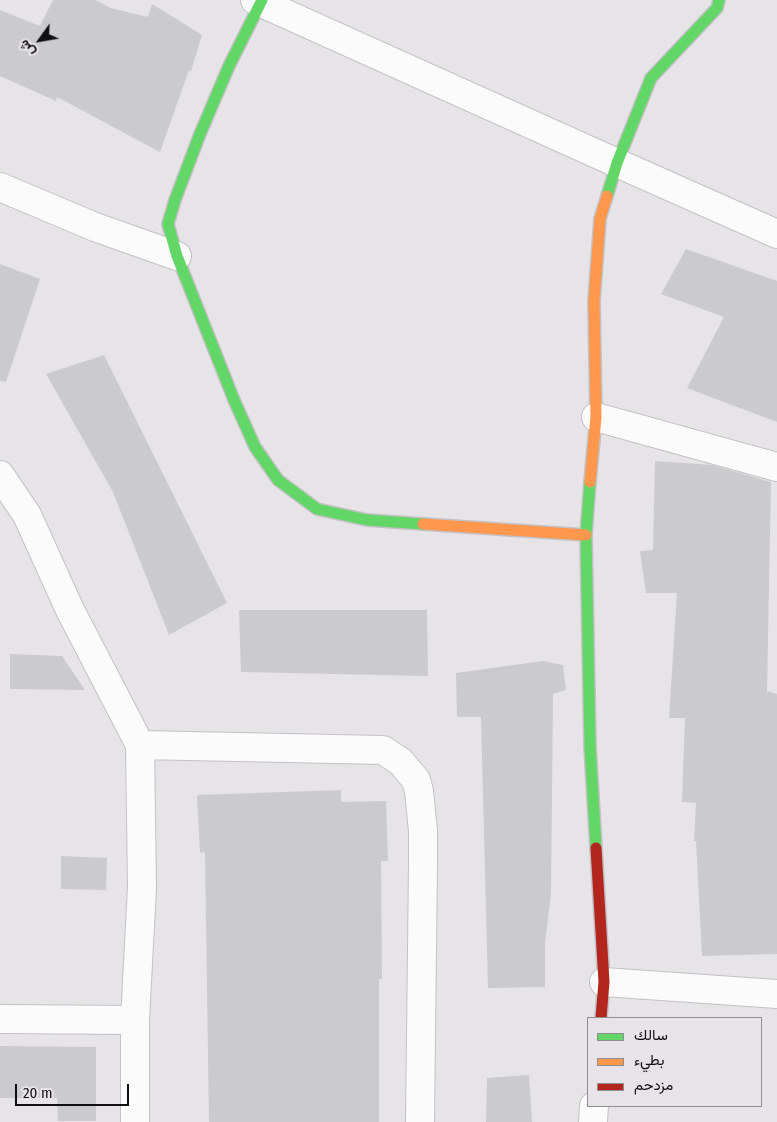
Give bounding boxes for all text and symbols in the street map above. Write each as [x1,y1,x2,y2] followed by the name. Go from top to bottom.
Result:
[15,15,65,65] north arrow
[15,37,39,60] text: ش
[587,1017,762,1107] legend
[634,1026,668,1044] text: سالك
[634,1051,664,1069] text: بطيء
[18,1074,131,1106] scale bar
[634,1076,673,1094] text: مزدحم
[23,1084,53,1102] text: 20 m

